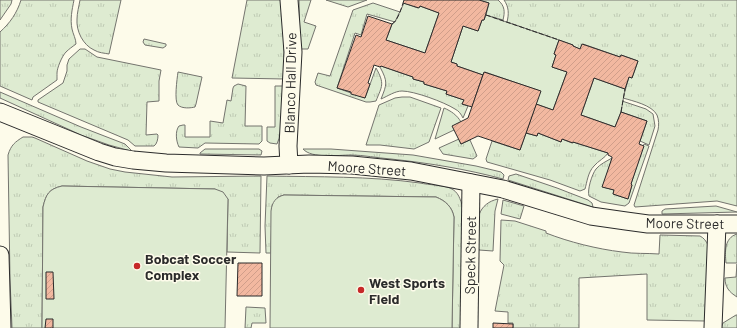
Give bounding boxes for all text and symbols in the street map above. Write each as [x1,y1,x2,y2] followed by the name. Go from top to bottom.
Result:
[281,32,299,134] street label: Blanco Hall Drive
[327,157,407,179] street label: Moore Street
[645,214,725,232] street label: Moore Street
[461,216,479,294] street label: Speck Street
[145,250,237,283] place label: Bobcat Soccer Complex
[132,261,142,271] marker: Bobcat Soccer Complex
[369,274,445,307] place label: West Sports Field
[356,285,366,295] marker: West Sports Field

